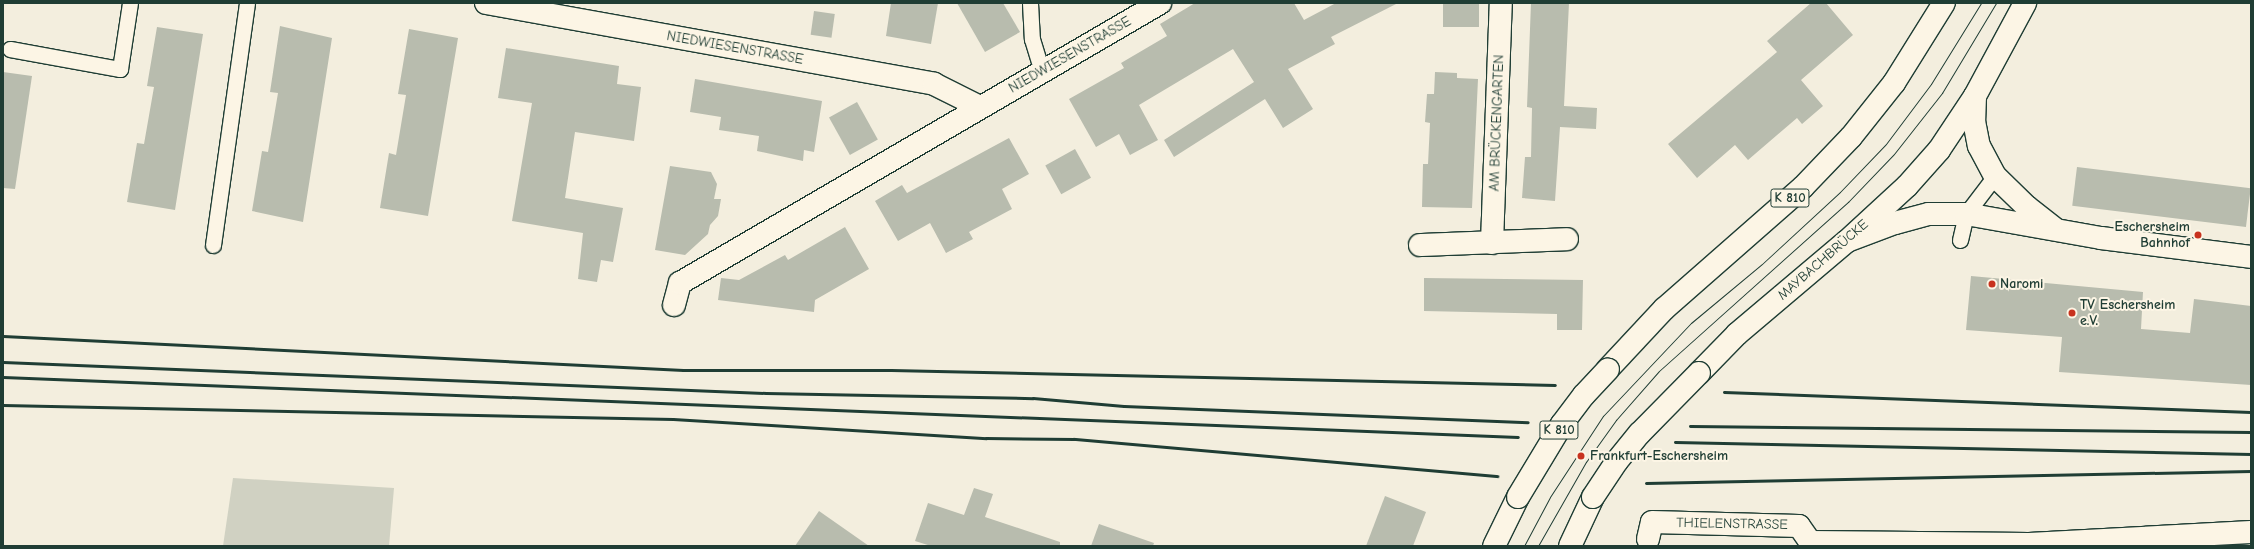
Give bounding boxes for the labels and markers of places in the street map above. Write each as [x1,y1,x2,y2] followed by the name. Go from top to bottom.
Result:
[2114,219,2190,252] place label: Eschersheim Bahnhof
[2193,230,2203,240] marker: Eschersheim Bahnhof
[2000,276,2043,292] place label: Naromi
[1987,279,1997,289] marker: Naromi
[2080,297,2175,330] place label: TV Eschersheim e.V.
[2067,308,2077,318] marker: TV Eschersheim e.V.
[1590,448,1728,464] place label: Frankfurt-Eschersheim
[1575,450,1587,462] marker: Frankfurt-Eschersheim

